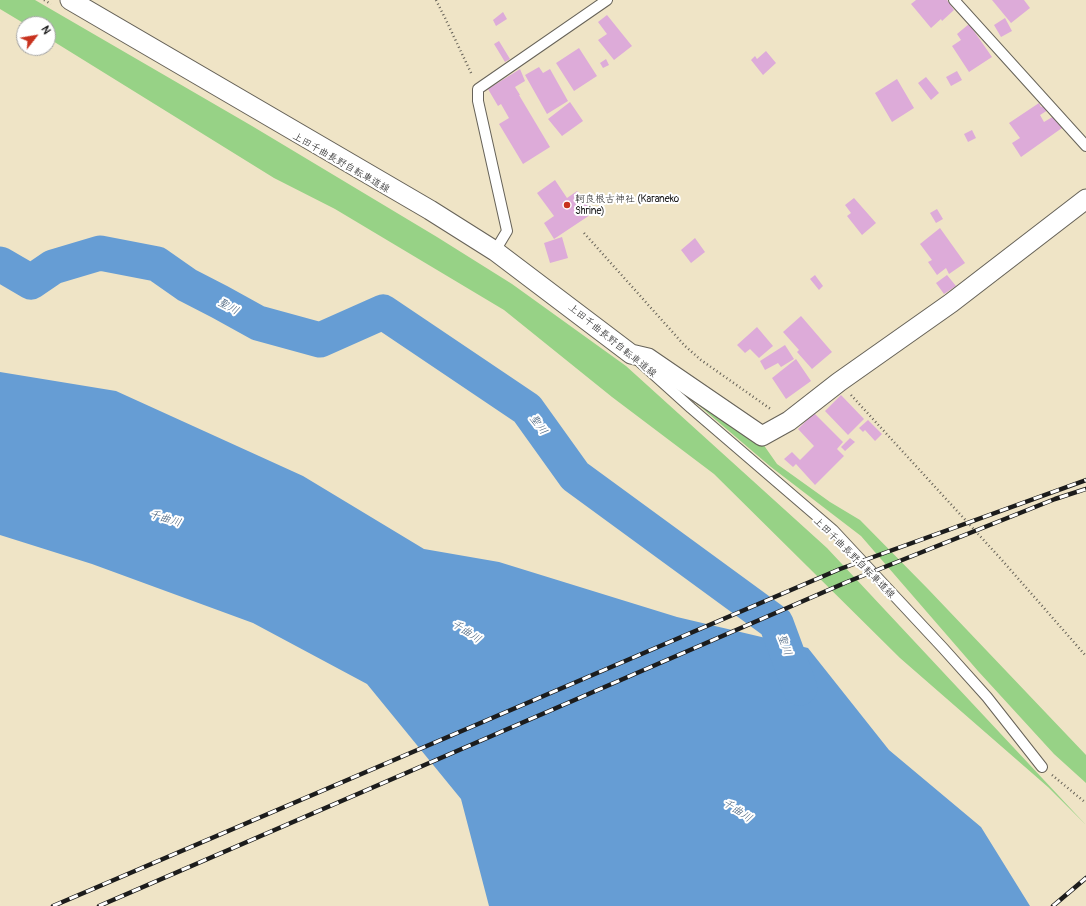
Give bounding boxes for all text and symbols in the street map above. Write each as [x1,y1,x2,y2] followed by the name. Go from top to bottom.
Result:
[16,16,56,56] north arrow
[38,24,53,37] text: N
[290,130,392,196] street label: 上田千曲長野自転車道線
[575,193,679,216] place label: 軻良根古神社 (Karaneko Shrine)
[562,200,572,210] marker: 軻良根古神社 (Karaneko Shrine)
[215,296,241,318] water label: 聖川
[565,302,659,380] street label: 上田千曲長野自転車道線
[526,412,550,438] water label: 聖川
[147,508,183,530] water label: 千曲川
[811,515,897,601] street label: 上田千曲長野自転車道線
[449,617,483,647] water label: 千曲川
[774,632,794,658] water label: 聖川
[720,796,754,826] water label: 千曲川

